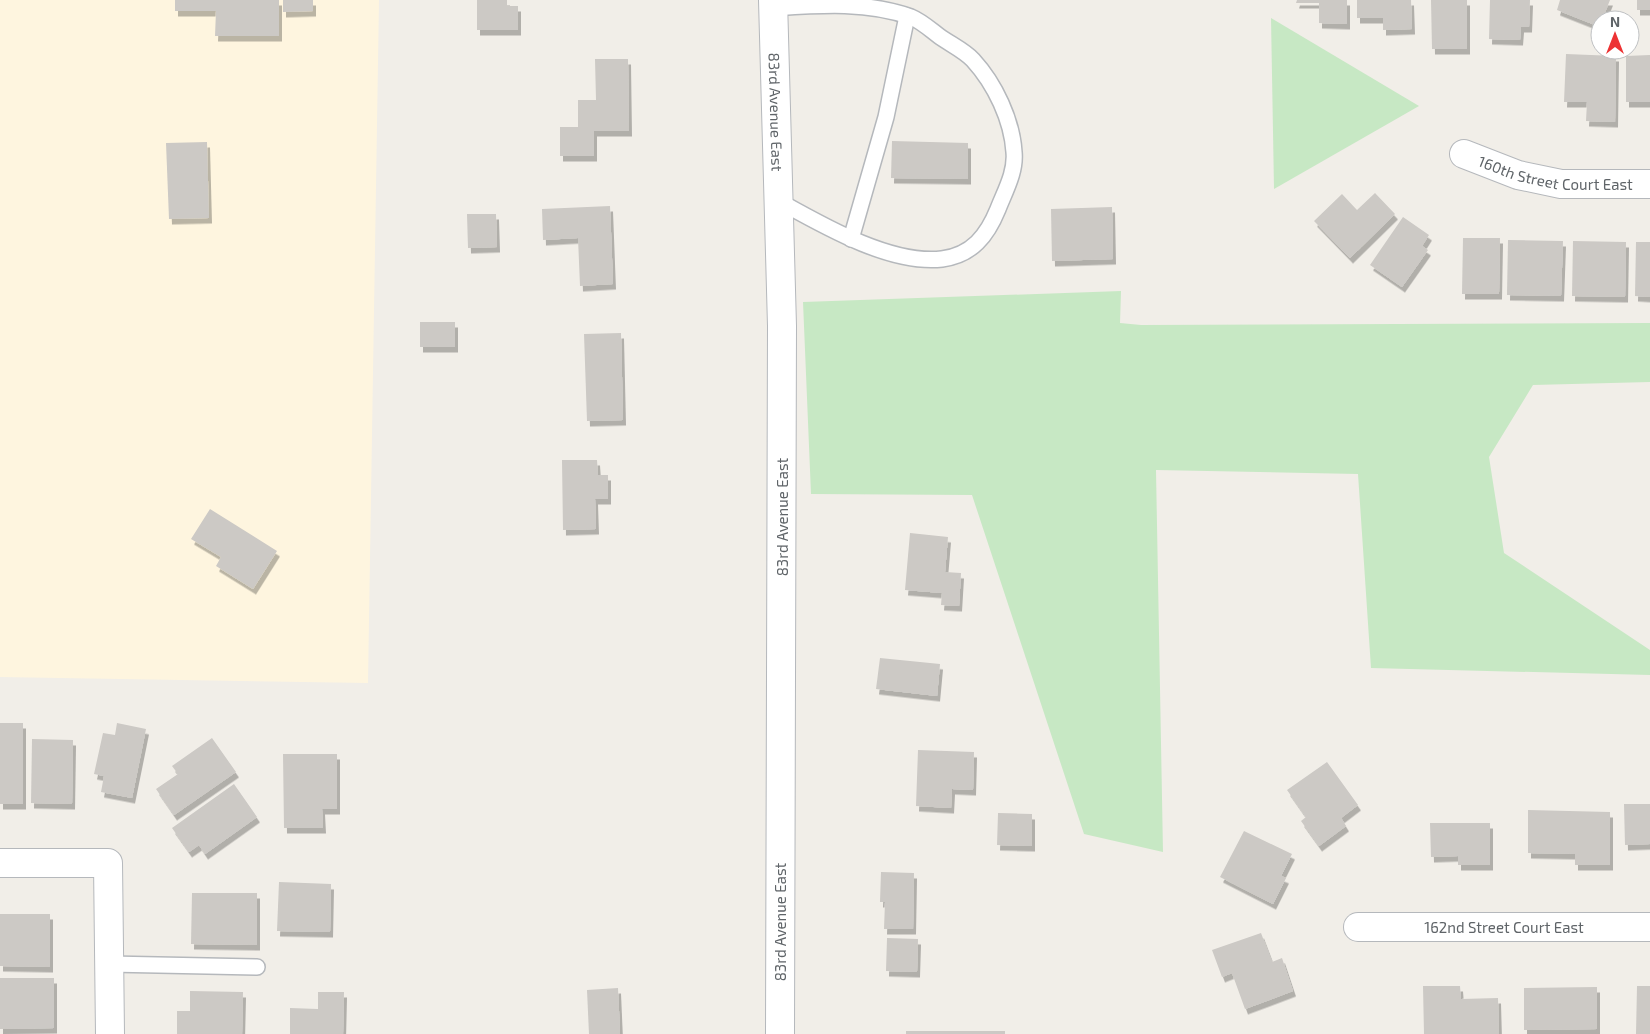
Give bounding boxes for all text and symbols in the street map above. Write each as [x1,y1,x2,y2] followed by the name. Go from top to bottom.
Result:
[1590,10,1640,60] north arrow
[1610,13,1620,30] text: N
[765,52,787,172] street label: 83rd Avenue East
[1476,152,1633,193] street label: 160th Street Court East
[773,457,791,576] street label: 83rd Avenue East
[771,862,789,981] street label: 83rd Avenue East
[1424,918,1584,936] street label: 162nd Street Court East

